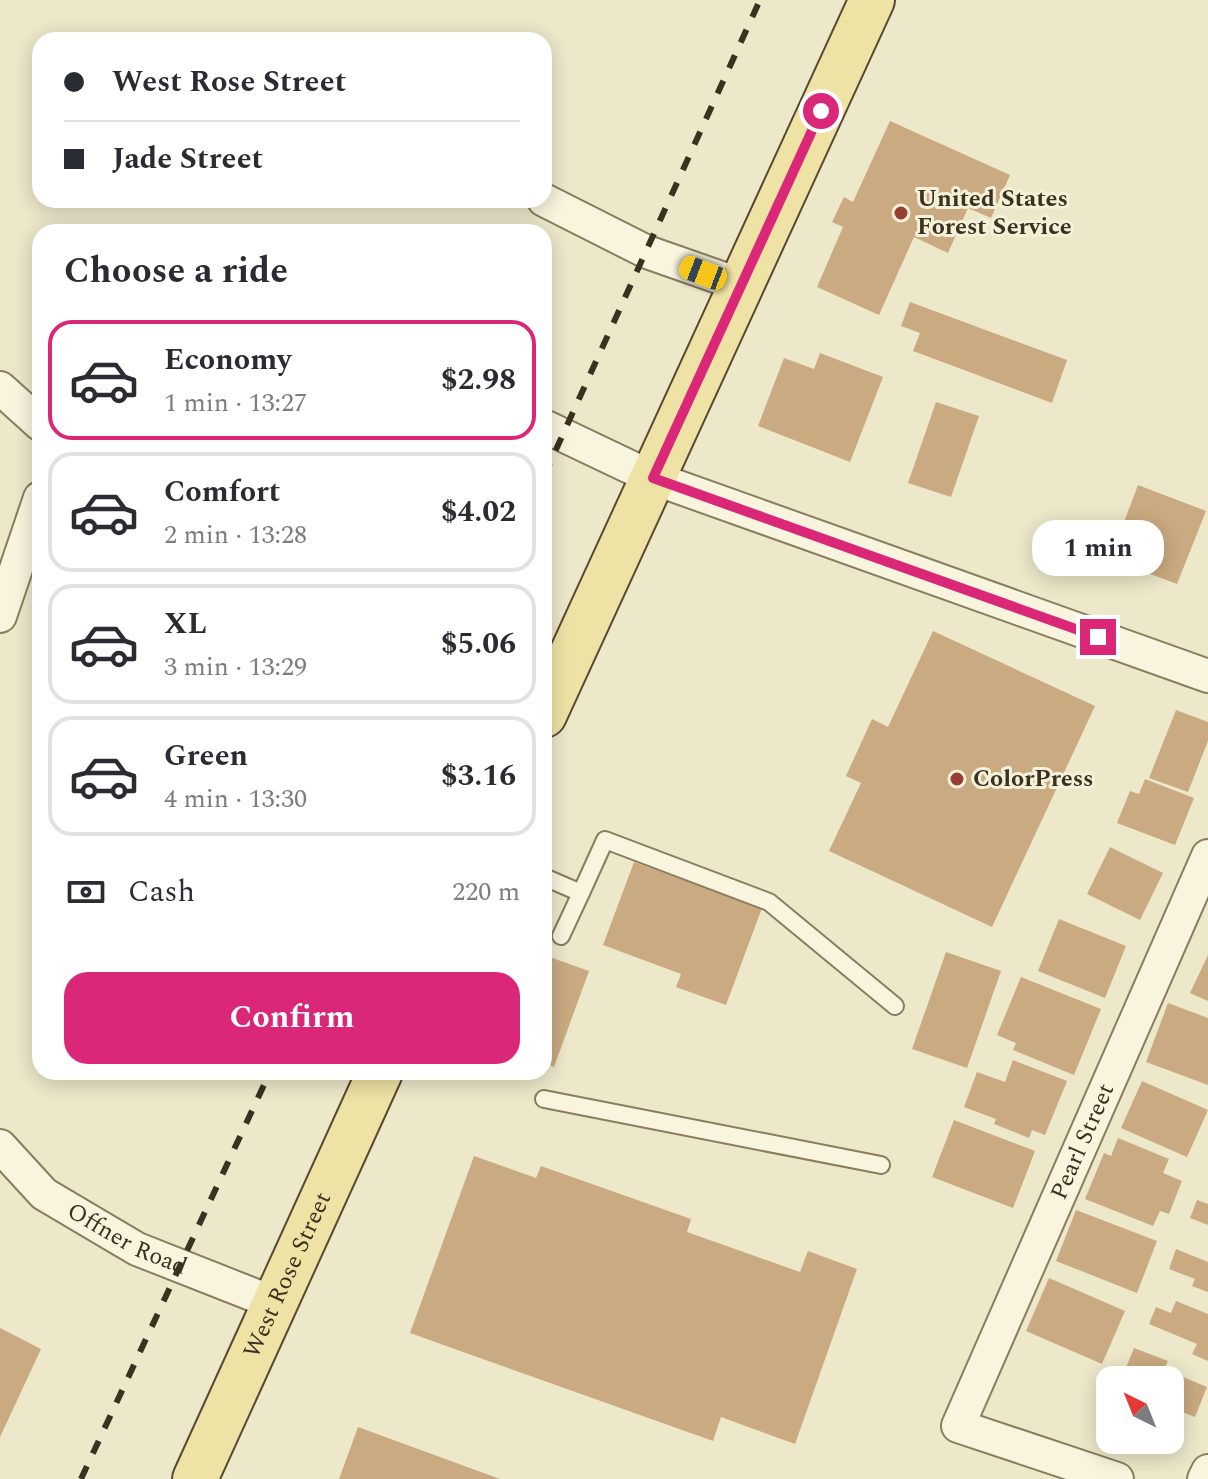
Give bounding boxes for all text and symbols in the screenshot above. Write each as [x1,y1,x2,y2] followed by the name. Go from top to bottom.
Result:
[112,59,346,105] text: West Rose Street
[803,93,839,129] route start
[112,136,263,182] text: Jade Street
[917,181,1072,245] place label: United States Forest Service
[892,204,910,222] marker: United States Forest Service
[64,244,288,299] text: Choose a ride
[676,253,730,293] car
[164,337,291,383] text: Economy
[68,344,140,416] icon: car
[441,357,516,403] text: $2.98
[164,383,307,423] text: 1 min · 13:27
[164,469,280,515] text: Comfort
[68,476,140,548] icon: car
[441,489,516,535] text: $4.02
[164,515,307,555] text: 2 min · 13:28
[1032,521,1164,577] callout: 1 min
[1063,528,1133,568] text: 1 min
[164,601,207,647] text: XL
[68,608,140,680] icon: car
[1080,619,1116,655] route end
[441,621,516,667] text: $5.06
[164,647,307,687] text: 3 min · 13:29
[164,733,248,779] text: Green
[68,740,140,812] icon: car
[441,753,516,799] text: $3.16
[973,761,1094,797] place label: ColorPress
[948,770,966,788] marker: ColorPress
[164,779,307,819] text: 4 min · 13:30
[128,869,195,915] text: Cash
[64,870,108,914] icon: cash
[452,872,520,912] text: 220 m
[64,972,520,1064] button: Confirm
[1041,1078,1124,1206] street label: Pearl Street
[234,1186,341,1364] street label: West Rose Street
[60,1193,192,1285] street label: Offner Road
[1096,1366,1184,1454] north arrow
[1096,1366,1184,1454] map controls

